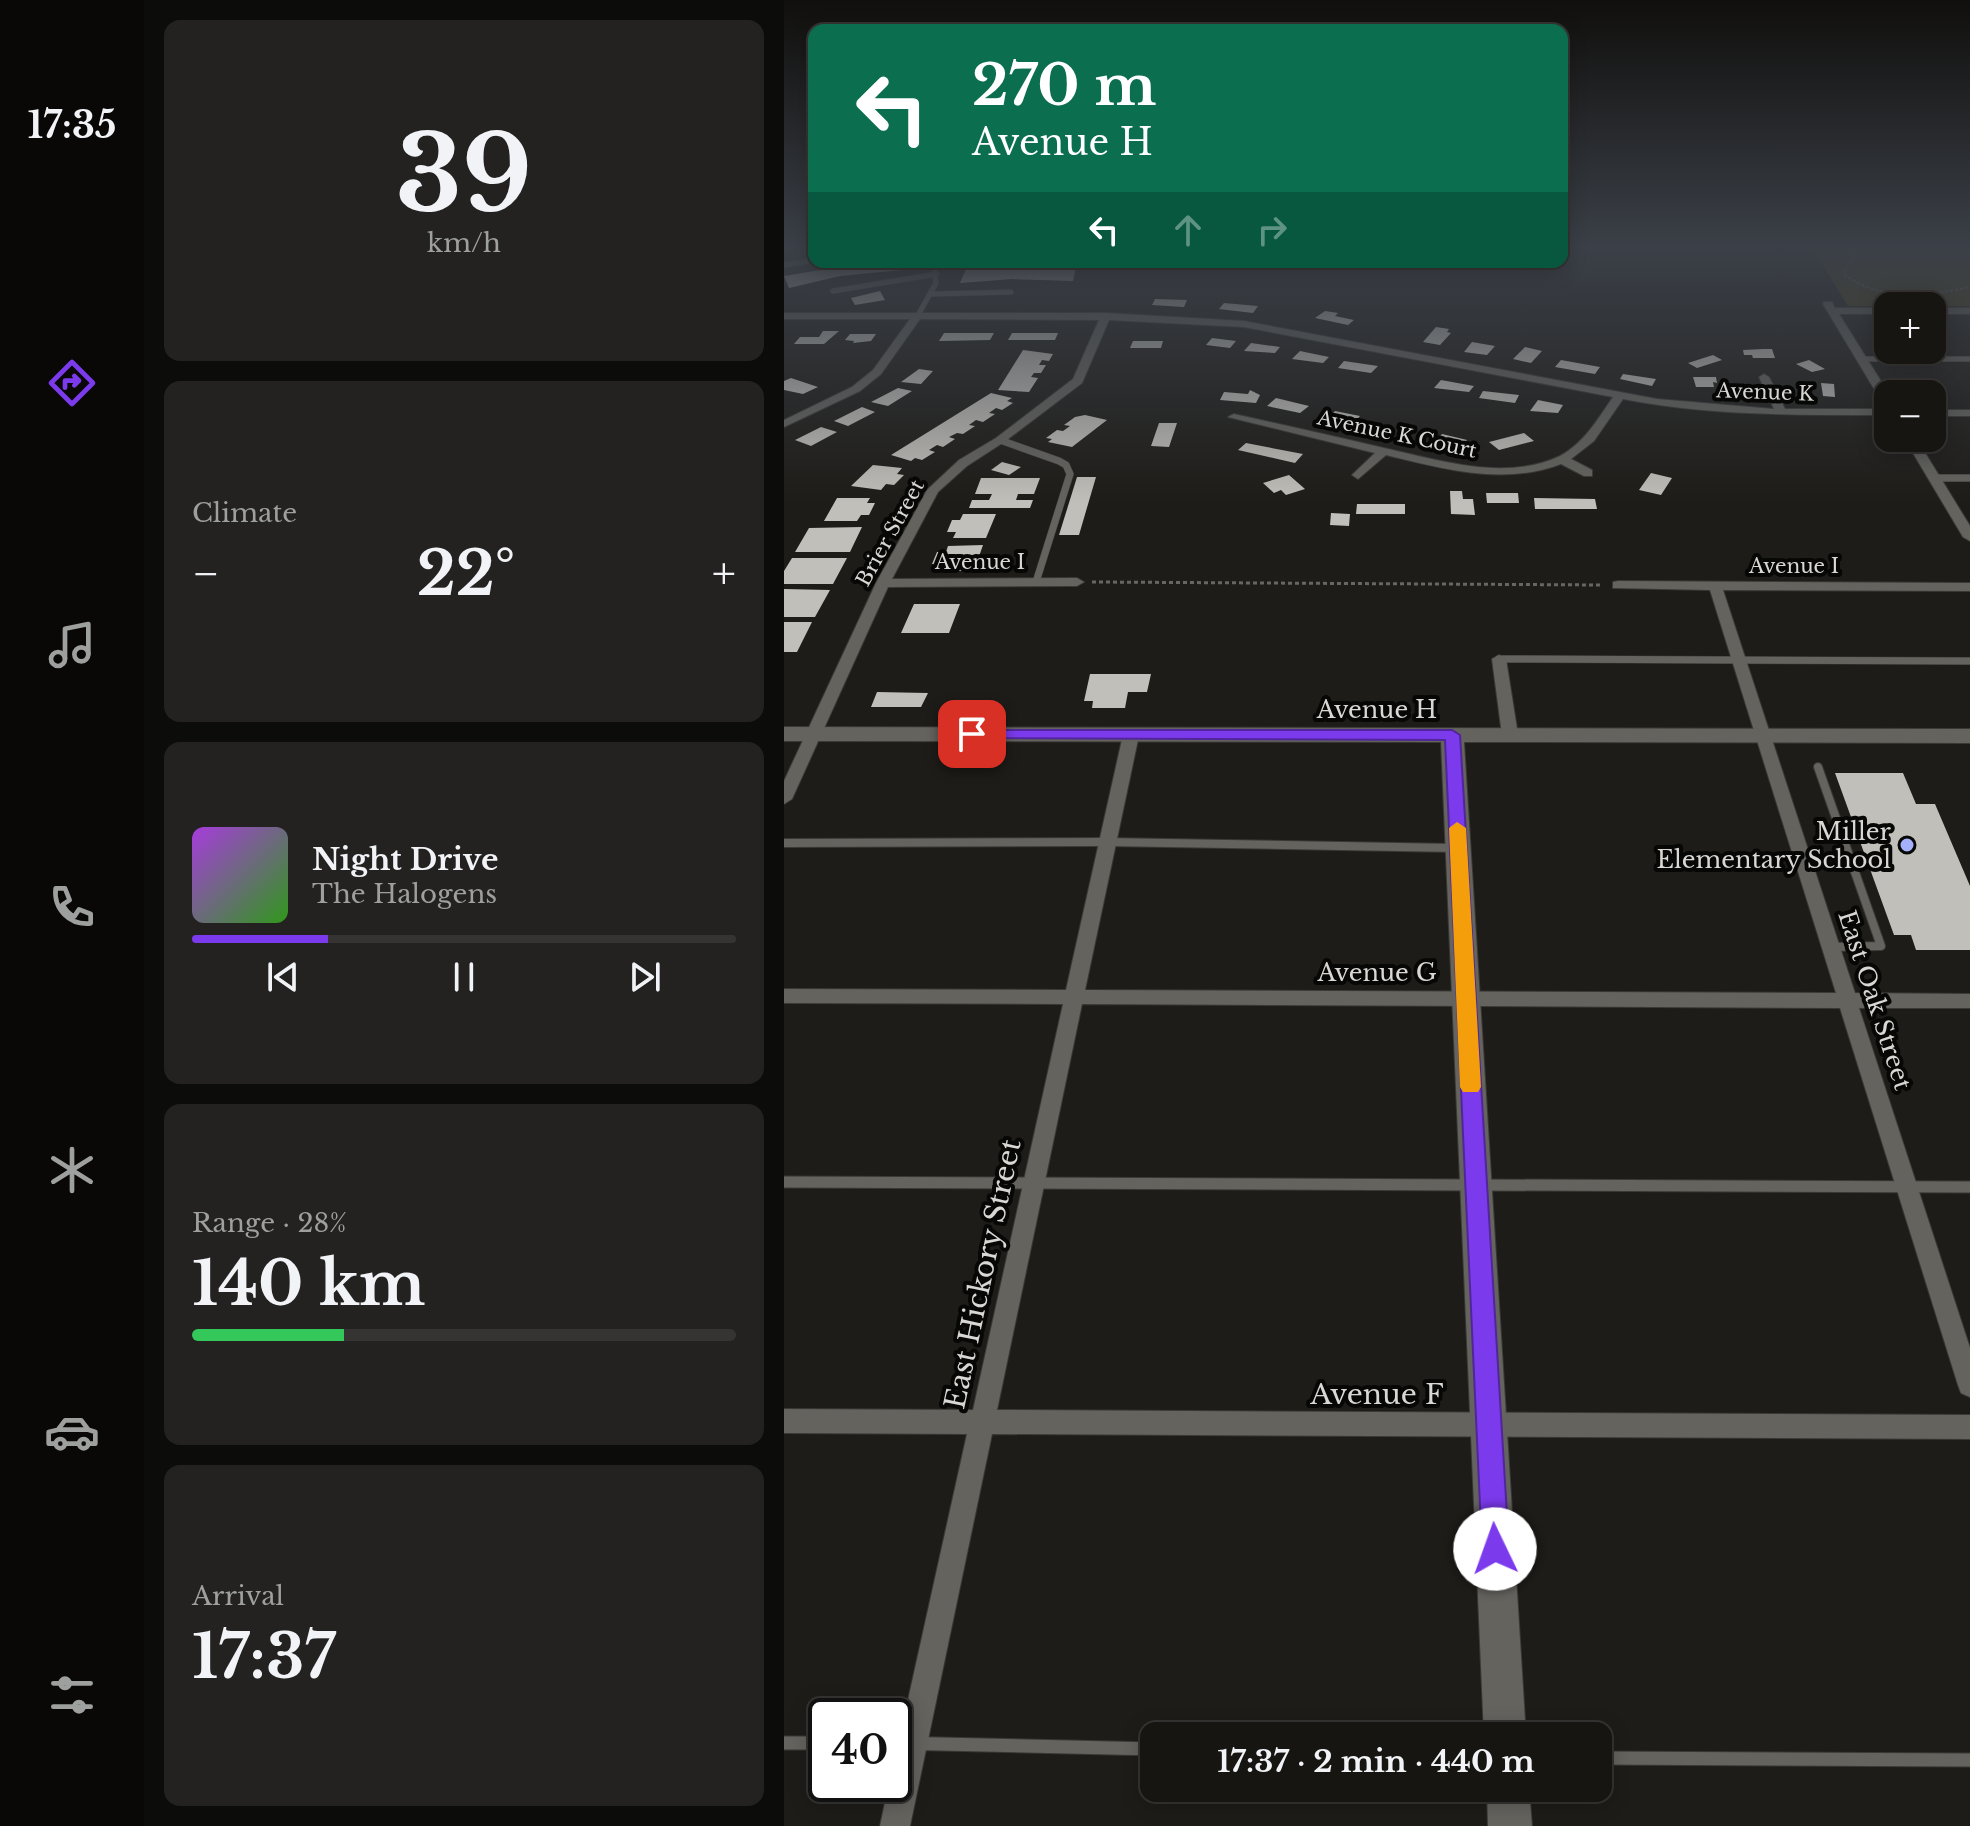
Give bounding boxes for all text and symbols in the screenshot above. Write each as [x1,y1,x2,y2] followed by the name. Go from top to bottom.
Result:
[972,51,1156,120] text: 270 m
[840,56,944,160] icon: left
[28,103,116,148] text: 17:35
[396,110,532,239] text: 39
[972,120,1153,165] text: Avenue H
[1082,208,1126,252] icon: left
[1166,208,1210,252] icon: ahead
[1250,208,1294,252] icon: right
[427,227,501,259] text: km/h
[1874,292,1946,452] map controls
[1874,292,1946,364] button: +
[44,355,100,411] icon: directions
[1715,378,1815,406] street label: Avenue K
[1874,380,1946,452] button: −
[1314,405,1479,463] street label: Avenue K Court
[851,475,929,590] street label: Brier Street
[192,497,297,529] text: Climate
[417,537,515,611] text: 22°
[192,546,220,601] text: −
[712,546,736,601] text: +
[934,550,1025,574] street label: Avenue I
[1748,554,1839,578] street label: Avenue I
[44,617,100,673] icon: music
[1316,695,1437,724] street label: Avenue H
[938,700,1006,768] pin
[950,712,994,756] icon: arrive
[1657,817,1892,874] place label: Miller Elementary School
[1898,836,1916,854] marker: Miller Elementary School
[312,841,498,878] text: Night Drive
[312,878,497,910] text: The Halogens
[44,879,100,935] icon: phone
[1832,907,1918,1093] street label: East Oak Street
[261,955,305,999] icon: previous
[442,955,486,999] icon: pause
[623,955,667,999] icon: next
[1316,958,1437,987] street label: Avenue G
[937,1136,1029,1412] street label: East Hickory Street
[44,1142,100,1198] icon: climate
[192,1207,347,1239] text: Range · 28%
[192,1247,425,1321] text: 140 km
[1309,1377,1444,1412] street label: Avenue F
[44,1404,100,1460] icon: car
[1453,1507,1537,1591] position arrow
[192,1580,284,1612] text: Arrival
[192,1620,335,1694] text: 17:37
[44,1667,100,1723] icon: filters
[808,1698,912,1802] speed limit sign: 40
[1217,1743,1535,1780] text: 17:37 · 2 min · 440 m

